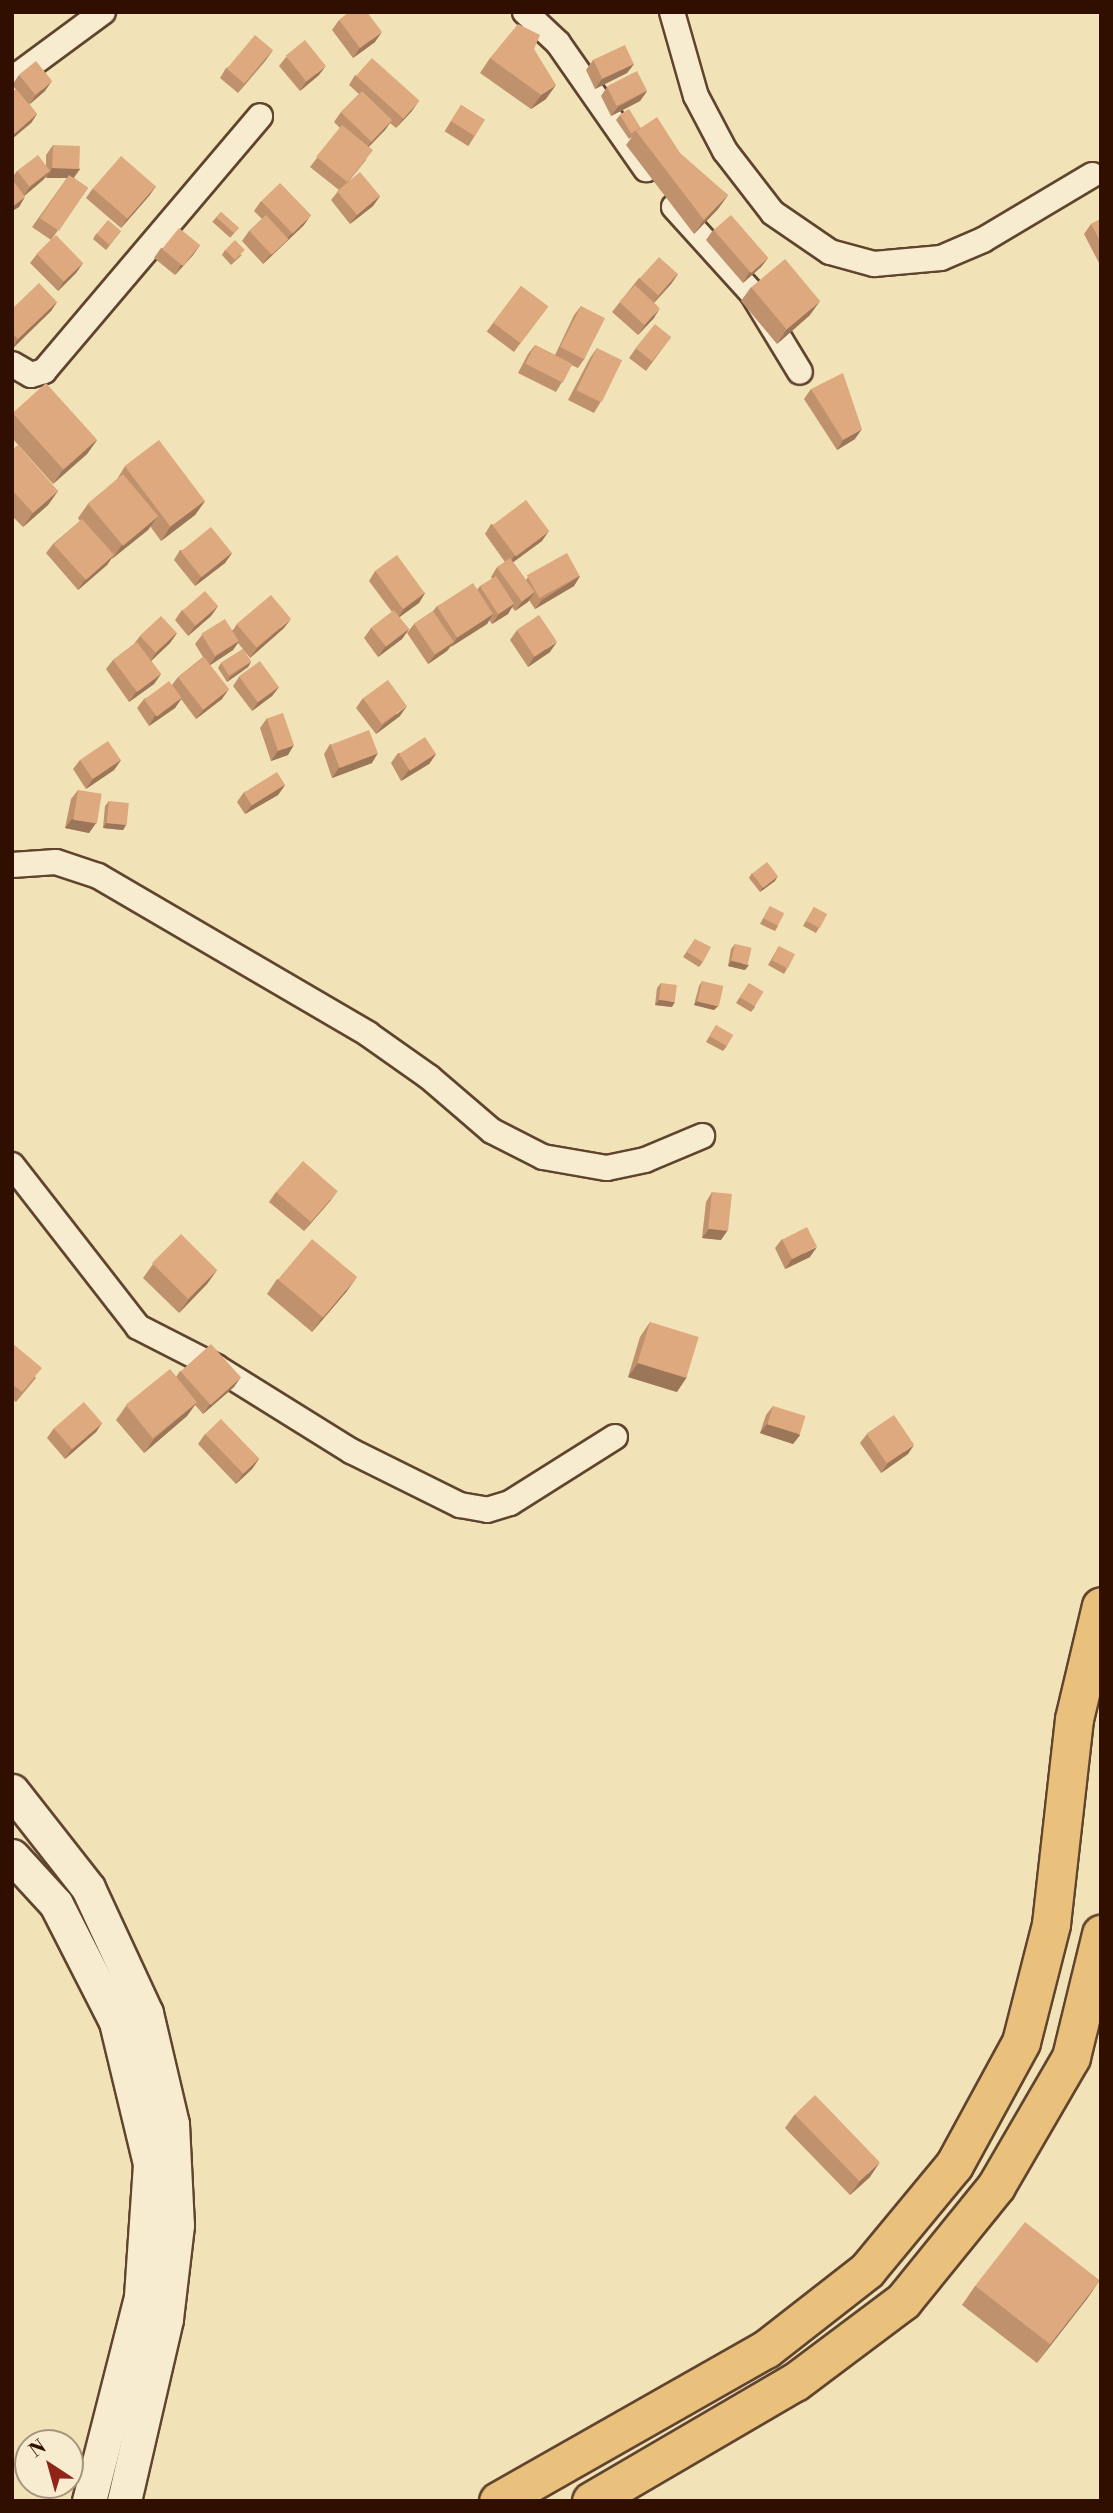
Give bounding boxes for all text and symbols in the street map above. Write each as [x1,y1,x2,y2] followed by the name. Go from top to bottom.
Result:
[14,2429,84,2499] north arrow
[25,2435,51,2463] text: N

